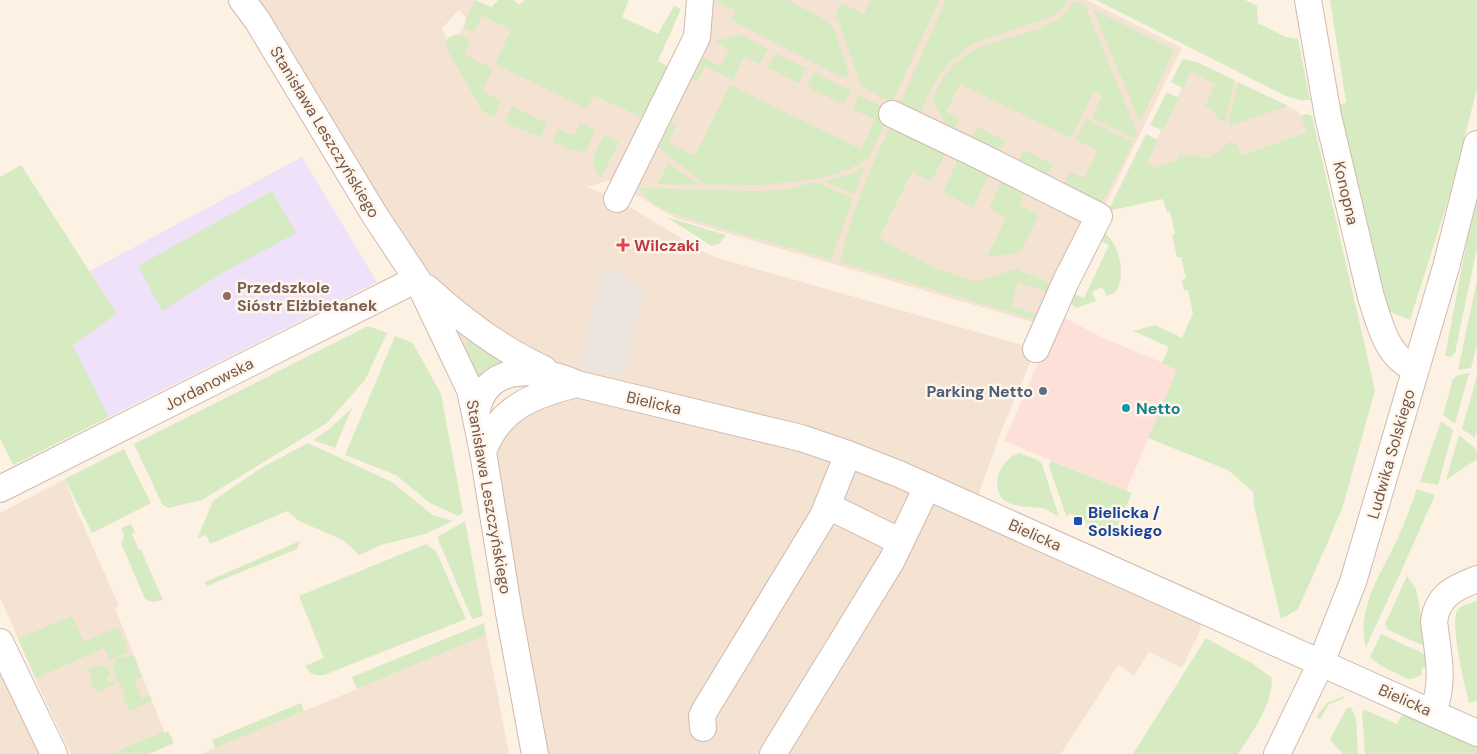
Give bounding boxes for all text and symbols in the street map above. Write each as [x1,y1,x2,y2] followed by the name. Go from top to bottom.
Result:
[265,42,385,222] street label: Stanisława Leszczyńskiego
[1328,159,1364,227] street label: Konopna
[634,235,700,256] place label: Wilczaki
[616,238,630,252] marker: Wilczaki
[237,277,378,316] place label: Przedszkole Sióstr Elżbietanek
[221,290,233,302] marker: Przedszkole Sióstr Elżbietanek
[161,353,257,415] street label: Jordanowska
[926,381,1033,402] place label: Parking Netto
[1037,385,1049,397] marker: Parking Netto
[624,386,684,420] street label: Bielicka
[1362,387,1420,521] street label: Ludwika Solskiego
[462,398,516,596] street label: Stanisława Leszczyńskiego
[1136,398,1181,419] place label: Netto
[1120,402,1132,414] marker: Netto
[1088,502,1162,541] place label: Bielicka / Solskiego
[1005,514,1065,556] street label: Bielicka
[1072,515,1084,527] marker: Bielicka / Solskiego
[1375,679,1435,721] street label: Bielicka

